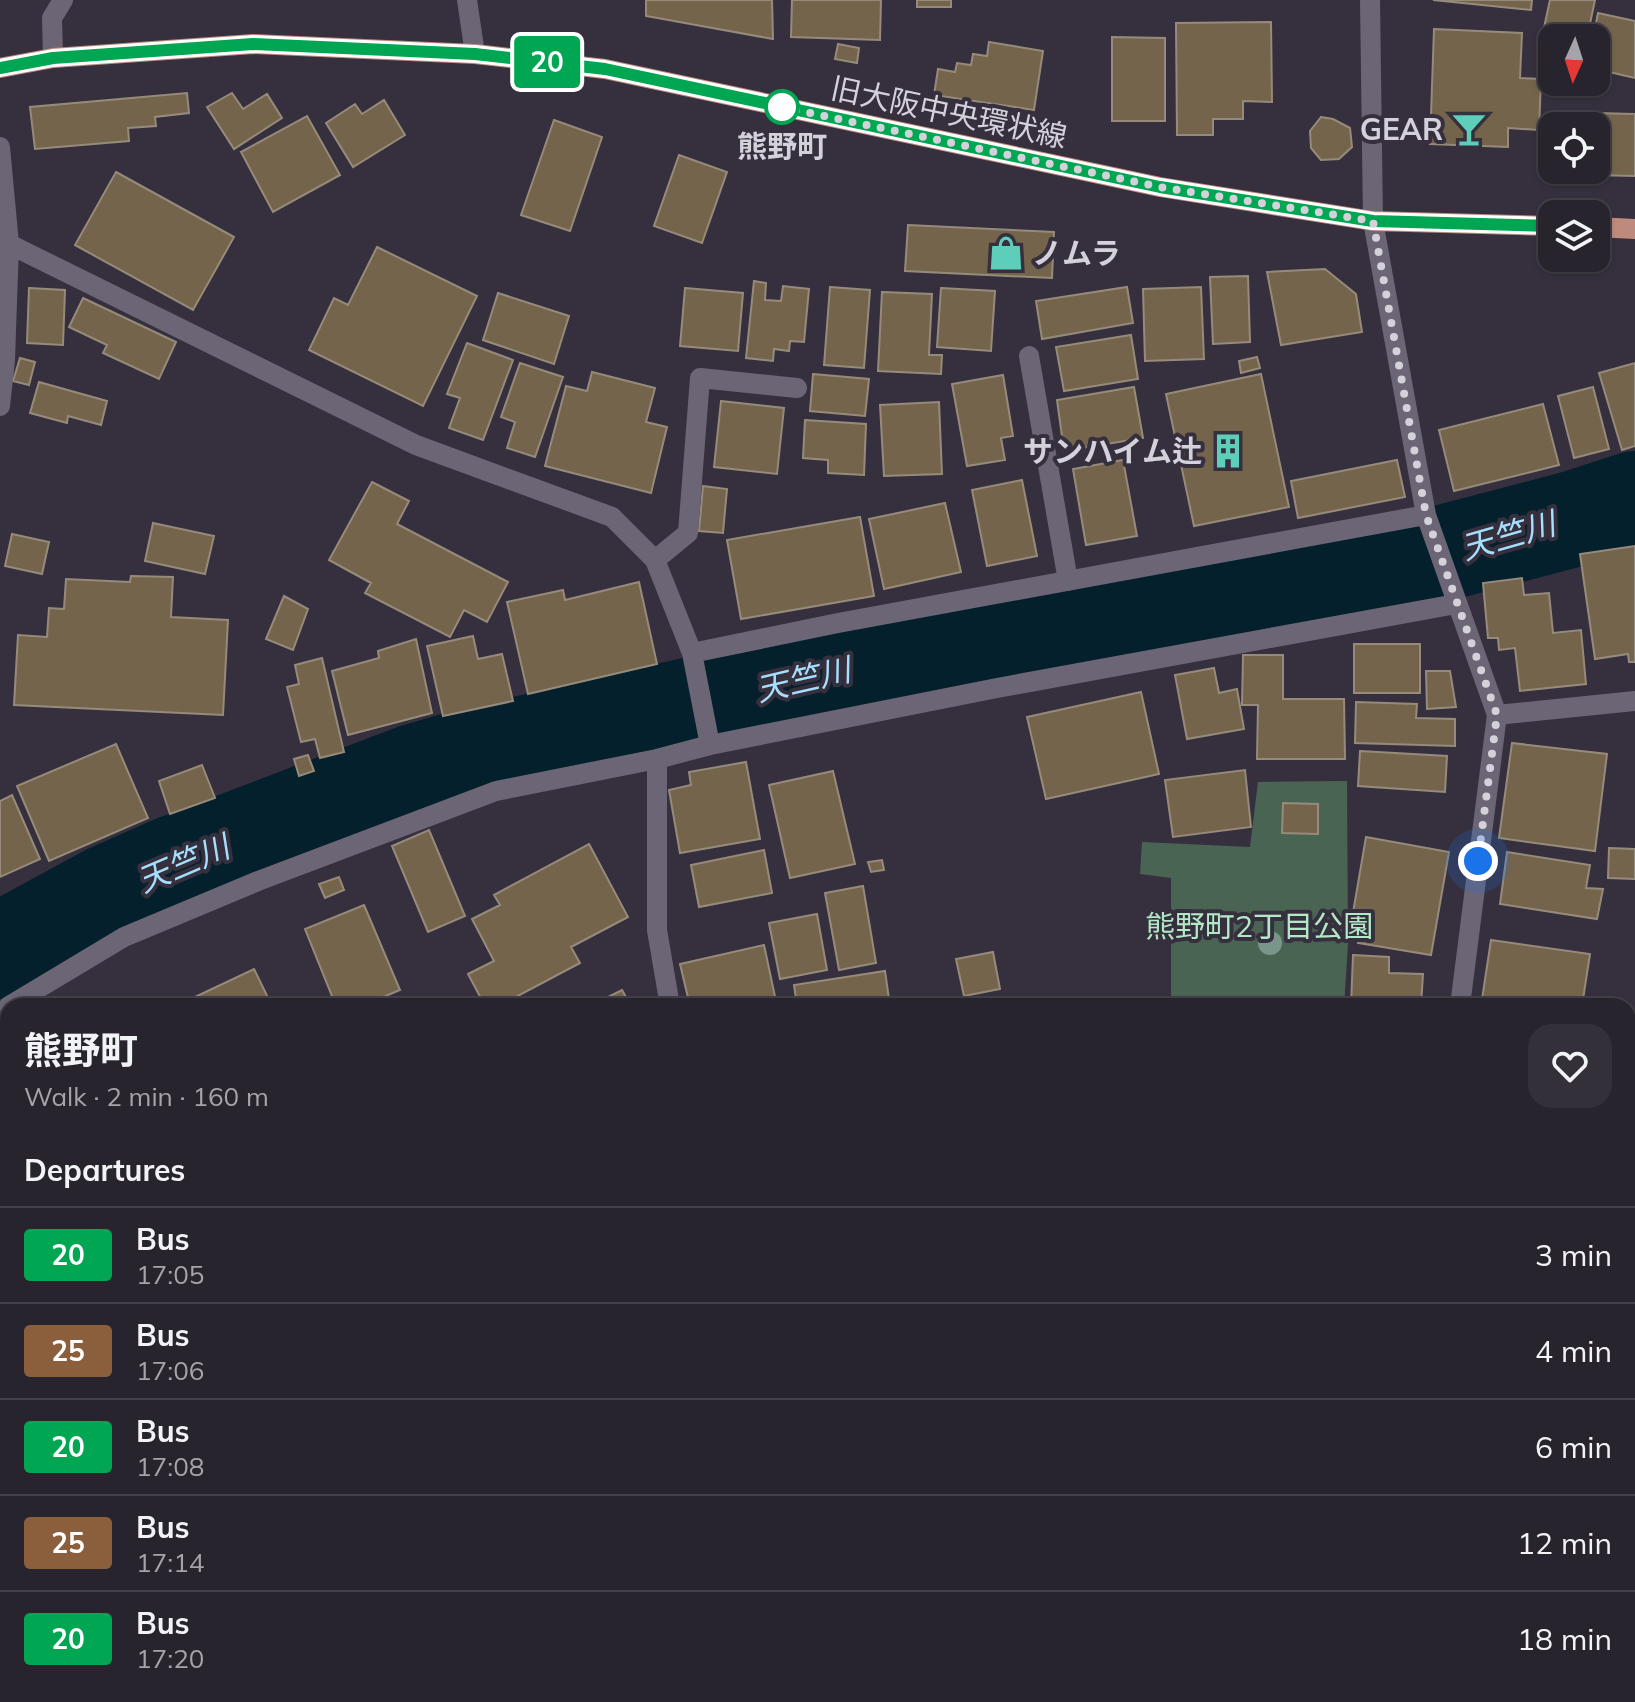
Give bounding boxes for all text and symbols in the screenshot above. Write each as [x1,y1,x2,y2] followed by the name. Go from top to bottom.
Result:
[1538,24,1610,96] north arrow
[1538,24,1610,272] map controls
[511,36,583,88] line badge: 20
[530,44,564,79] text: 20
[828,68,1070,156] street label: 旧大阪中央環状線
[765,90,799,124] marker: 熊野町
[1360,110,1443,148] place label: GEAR
[1450,110,1488,148] bar icon: GEAR
[1538,112,1610,184] button: locate
[737,127,827,165] place label: 熊野町
[1538,200,1610,272] button: layers
[987,234,1025,272] shop icon: ノムラ
[1032,234,1121,272] place label: ノムラ
[1023,432,1202,470] place label: サンハイム辻
[1209,432,1247,470] building icon: サンハイム辻
[1456,502,1563,567] water label: 天竺川
[752,648,857,709] water label: 天竺川
[131,825,238,900] water label: 天竺川
[1458,841,1498,881] your location
[1145,907,1373,945] park label: 熊野町2丁目公園
[1528,1024,1612,1108] button: heart
[24,1026,138,1074] text: 熊野町
[24,1080,269,1113] text: Walk · 2 min · 160 m
[24,1151,185,1189] text: Departures
[136,1220,190,1258] text: Bus
[1535,1236,1612,1274] text: 3 min
[51,1237,85,1272] text: 20
[136,1258,204,1291] text: 17:05
[136,1316,190,1354] text: Bus
[1535,1332,1612,1370] text: 4 min
[51,1333,85,1368] text: 25
[136,1354,204,1387] text: 17:06
[136,1412,190,1450] text: Bus
[1535,1428,1612,1466] text: 6 min
[51,1429,85,1464] text: 20
[136,1450,204,1483] text: 17:08
[136,1508,190,1546] text: Bus
[1517,1524,1612,1562] text: 12 min
[51,1525,85,1560] text: 25
[136,1546,204,1579] text: 17:14
[136,1604,190,1642] text: Bus
[1517,1620,1612,1658] text: 18 min
[51,1621,85,1656] text: 20
[136,1642,204,1675] text: 17:20

